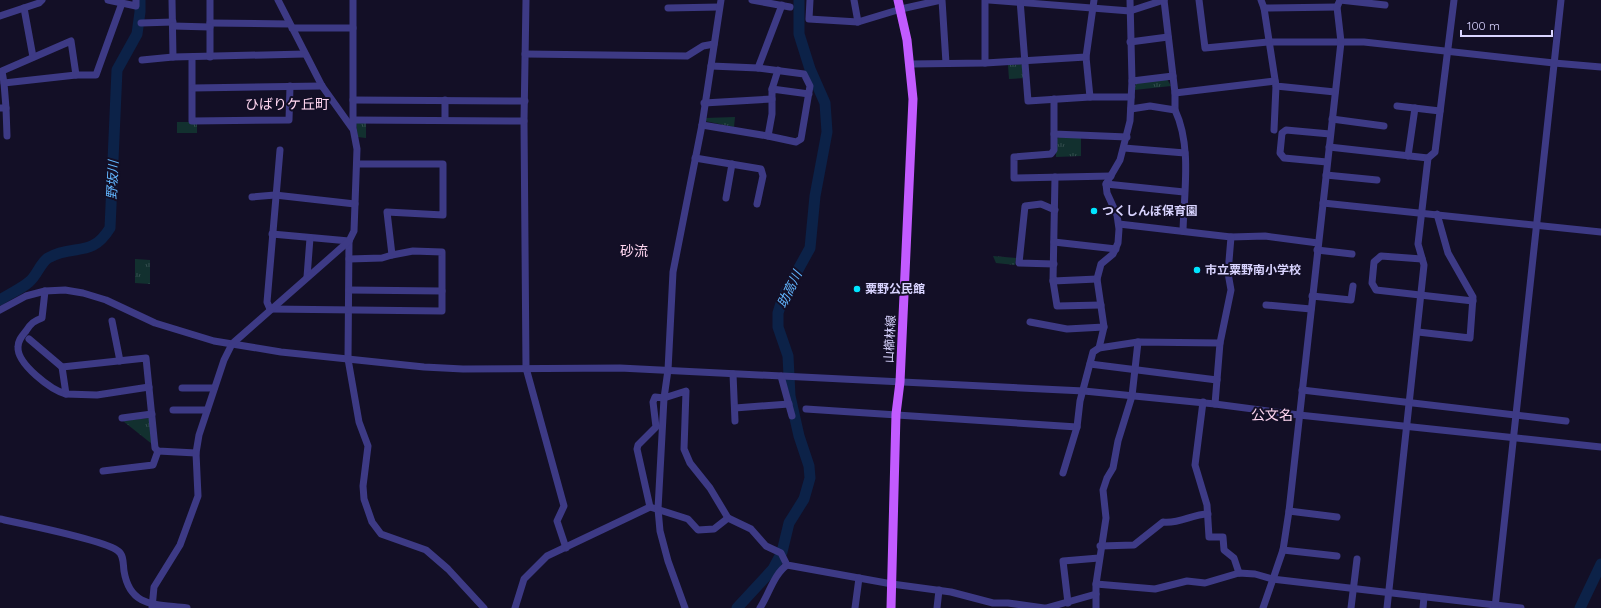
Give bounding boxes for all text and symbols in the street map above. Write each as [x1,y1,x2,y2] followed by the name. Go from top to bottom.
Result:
[1461,12,1552,38] scale bar
[1467,18,1500,33] text: 100 m
[245,95,329,113] district label: ひばりケ丘町
[103,158,121,200] water label: 野坂川
[1102,203,1198,218] place label: つくしんぼ保育園
[1089,206,1099,216] marker: つくしんぼ保育園
[620,242,648,260] district label: 砂流
[1205,262,1301,277] place label: 市立粟野南小学校
[1192,265,1202,275] marker: 市立粟野南小学校
[773,266,806,310] water label: 助高川
[865,281,925,296] place label: 粟野公民館
[852,284,862,294] marker: 粟野公民館
[881,315,898,363] street label: 山櫛林線
[1251,406,1293,424] district label: 公文名

